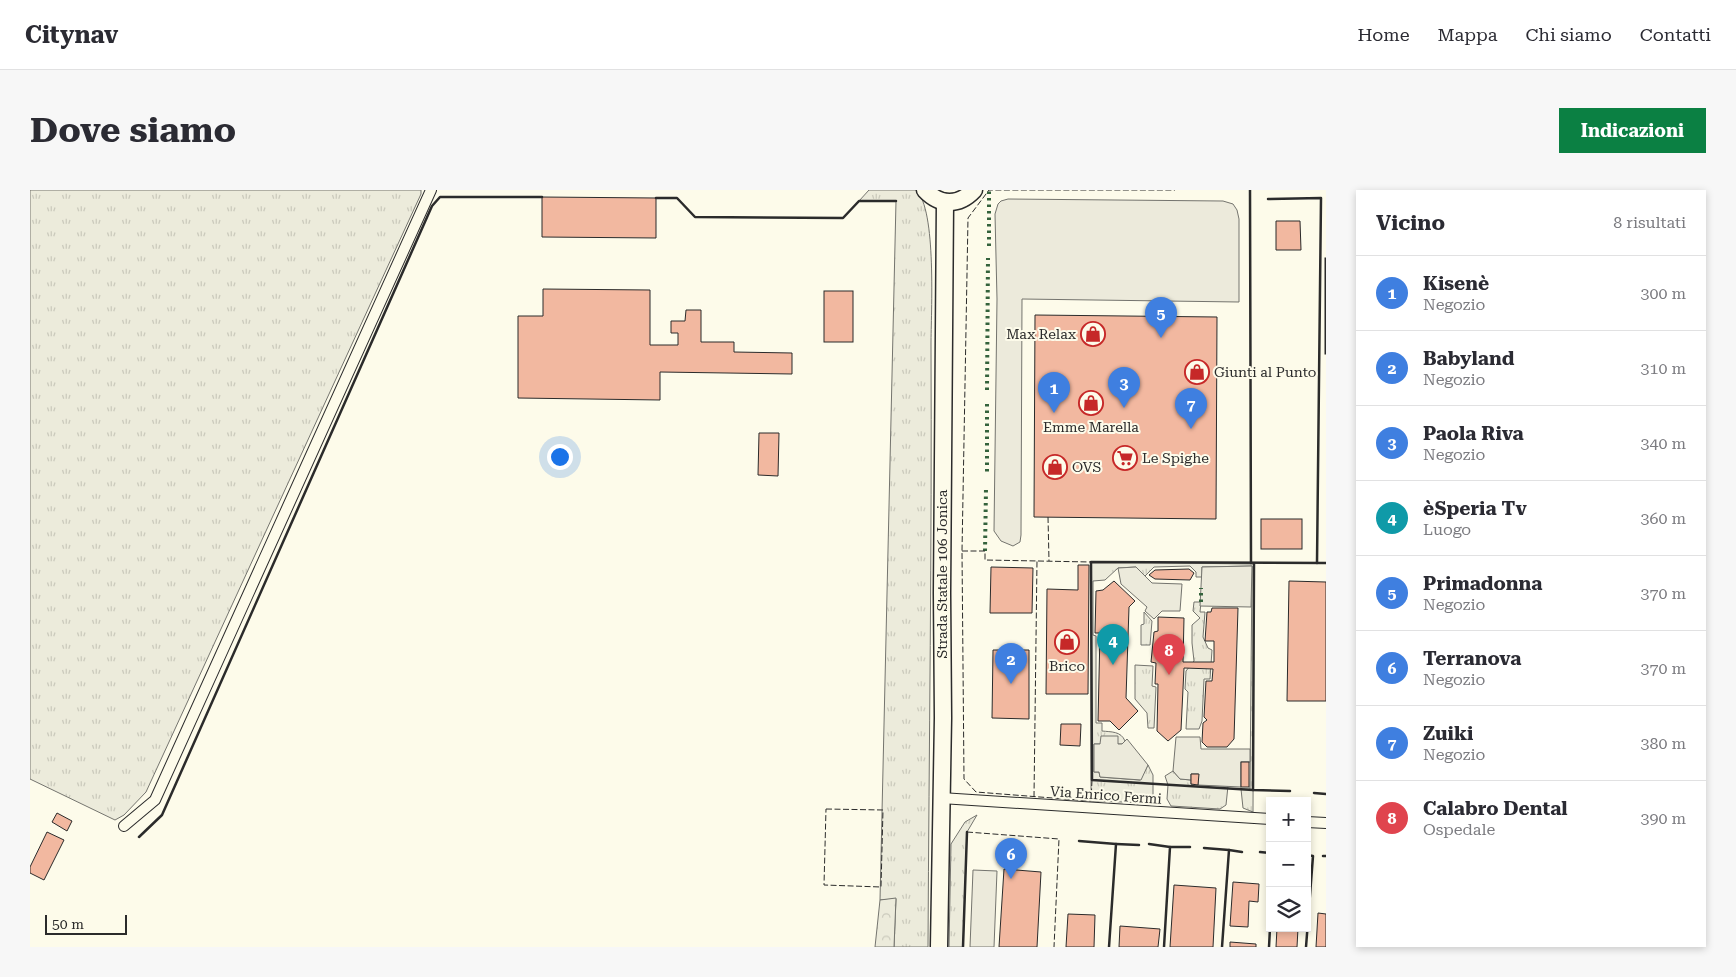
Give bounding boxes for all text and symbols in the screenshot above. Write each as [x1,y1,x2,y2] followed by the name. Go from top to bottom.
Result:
[25,21,118,49] text: Citynav
[1357,24,1410,45] text: Home
[1438,24,1497,45] text: Mappa
[1525,24,1612,45] text: Chi siamo
[1640,24,1711,45] text: Contatti
[1559,108,1706,153] button: Indicazioni
[30,110,236,151] text: Dove siamo
[1376,211,1445,235] text: Vicino
[1613,213,1686,232] text: 8 risultati
[1423,272,1489,295] text: Kisenè
[1388,284,1396,303] text: 1
[1640,284,1686,303] text: 300 m
[1423,295,1485,314] text: Negozio
[1145,297,1177,338] pin: 5
[1080,321,1106,347] shop icon: Max Relax
[1006,326,1076,342] place label: Max Relax
[1423,347,1514,370] text: Babyland
[1184,359,1210,385] shop icon: Giunti al Punto
[1388,359,1396,378] text: 2
[1640,359,1686,378] text: 310 m
[1214,364,1316,380] place label: Giunti al Punto
[1108,367,1140,408] pin: 3
[1423,370,1485,389] text: Negozio
[1038,372,1070,413] pin: 1
[1175,388,1207,429] pin: 7
[1078,390,1104,416] shop icon: Emme Marella
[1043,419,1139,435] place label: Emme Marella
[1423,422,1524,445] text: Paola Riva
[1388,434,1396,453] text: 3
[1640,434,1686,453] text: 340 m
[547,444,573,470] your location
[1112,445,1138,471] supermarket icon: Le Spighe
[1423,445,1485,464] text: Negozio
[1142,450,1209,466] place label: Le Spighe
[1042,454,1068,480] shop icon: OVS
[1072,459,1102,475] place label: OVS
[934,489,950,658] street label: Strada Statale 106 Jonica
[1423,497,1527,520] text: èSperia Tv
[1388,509,1396,528] text: 4
[1640,509,1686,528] text: 360 m
[1423,520,1471,539] text: Luogo
[1423,572,1542,595] text: Primadonna
[1388,584,1396,603] text: 5
[1640,584,1686,603] text: 370 m
[1423,595,1485,614] text: Negozio
[1097,624,1129,665] pin: 4
[1054,629,1080,655] shop icon: Brico
[1153,634,1185,675] pin: 8
[995,643,1027,684] pin: 2
[1423,647,1521,670] text: Terranova
[1049,658,1085,674] place label: Brico
[1388,659,1396,678] text: 6
[1640,659,1686,678] text: 370 m
[1423,670,1485,689] text: Negozio
[1423,722,1473,745] text: Zuiki
[1388,734,1396,753] text: 7
[1640,734,1686,753] text: 380 m
[1423,745,1485,764] text: Negozio
[1050,783,1163,807] street label: Via Enrico Fermi
[1266,797,1311,932] map controls
[1266,797,1311,842] button: +
[1423,797,1568,820] text: Calabro Dental
[1388,809,1396,828] text: 8
[1640,809,1686,828] text: 390 m
[1423,820,1495,839] text: Ospedale
[995,838,1027,879] pin: 6
[1266,842,1311,887] button: −
[1266,887,1311,932] button: layers
[45,912,128,935] scale bar
[52,916,84,932] text: 50 m

